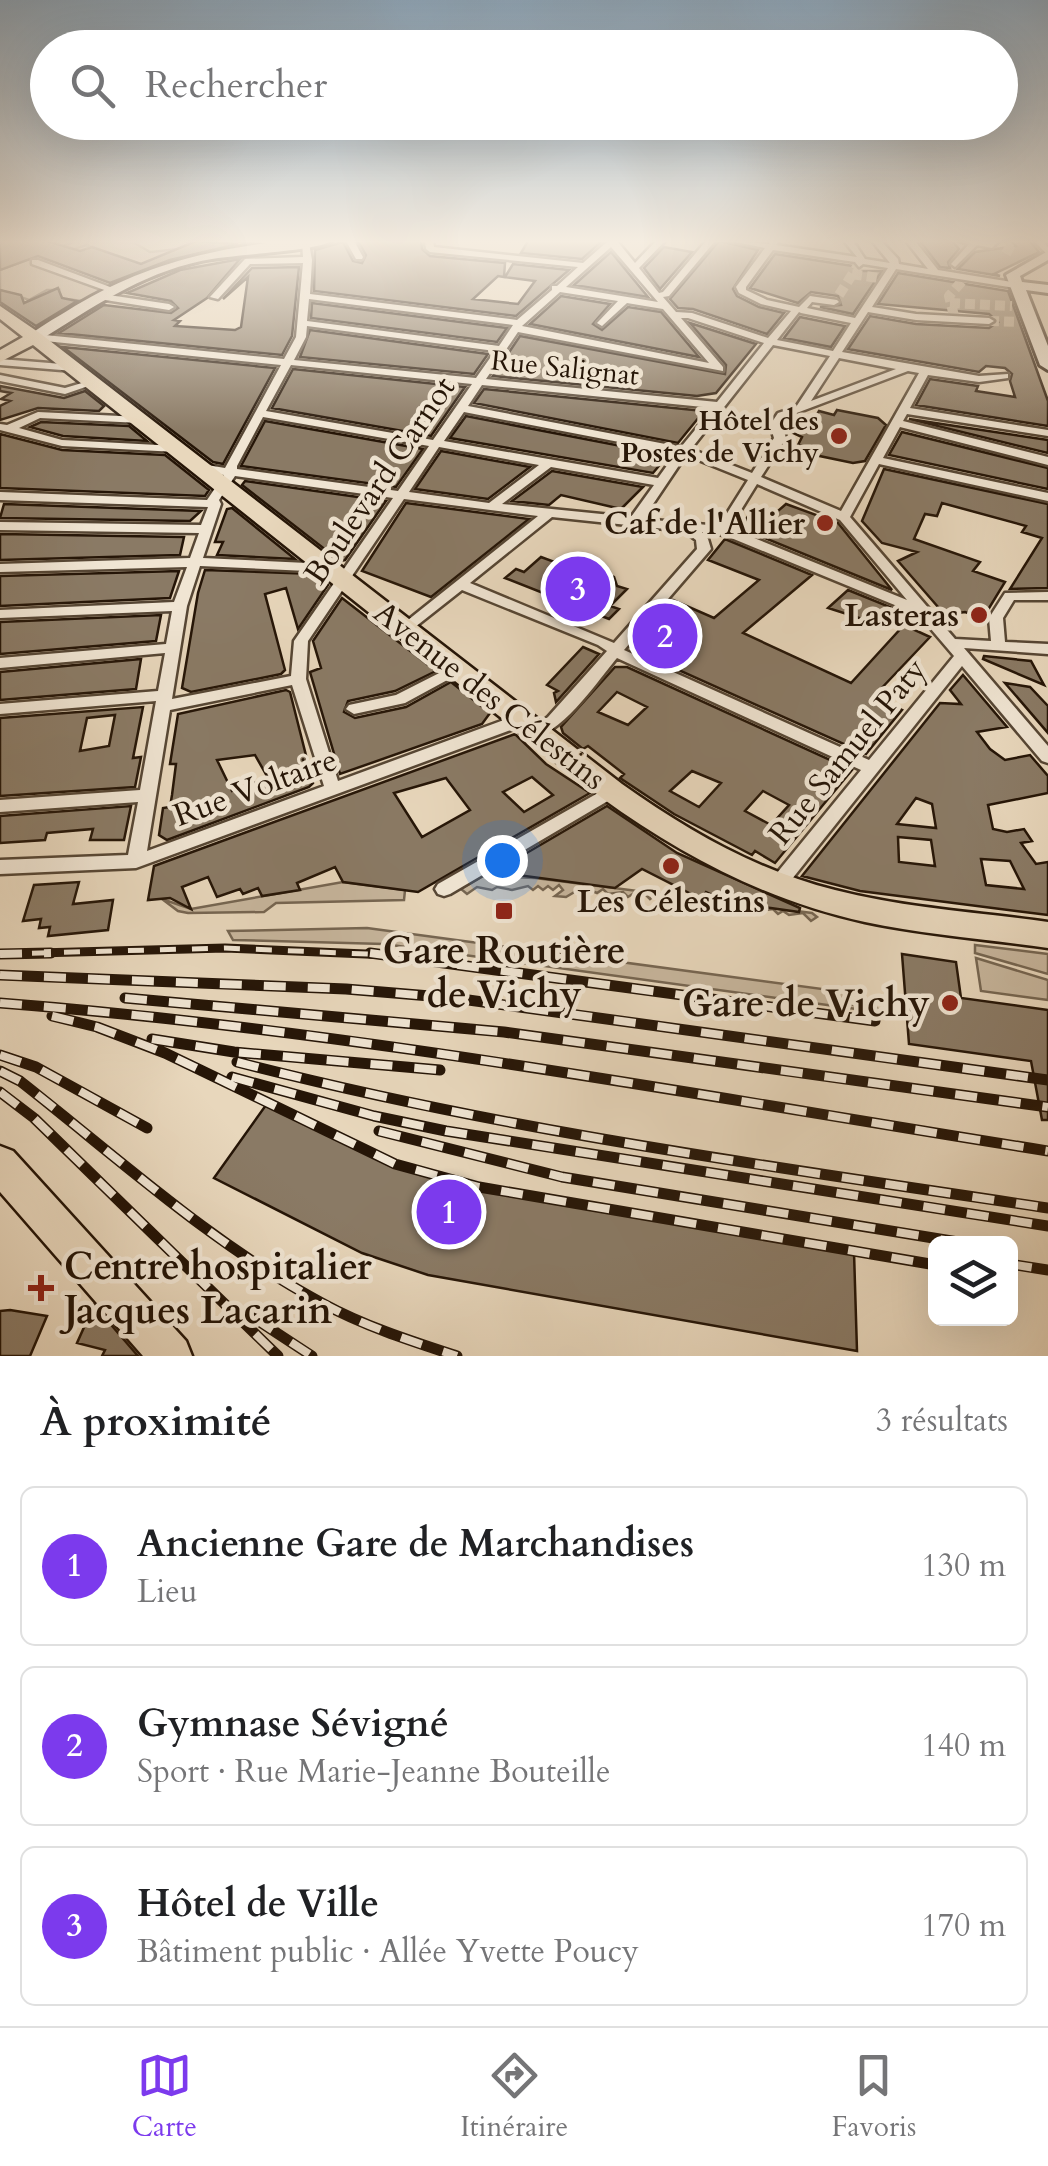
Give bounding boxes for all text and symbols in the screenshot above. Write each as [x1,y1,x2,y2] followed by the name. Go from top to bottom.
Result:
[30,30,1018,140] search box
[65,58,120,113] icon: search
[145,59,327,111] text: Rechercher
[489,341,641,395] street label: Rue Salignat
[294,368,466,593] street label: Boulevard Carnot
[621,402,819,472] place label: Hôtel des Postes de Vichy
[828,425,850,447] marker: Hôtel des Postes de Vichy
[604,502,805,546] place label: Caf de l'Allier
[814,512,836,534] marker: Caf de l'Allier
[546,552,610,626] pin: 3
[364,591,615,800] street label: Avenue des Célestins
[845,594,959,638] place label: Lasteras
[632,598,698,674] pin: 2
[968,604,990,626] marker: Lasteras
[759,649,937,854] street label: Rue Samuel Paty
[167,738,343,838] street label: Rue Voltaire
[477,835,528,886] your location
[660,855,682,877] marker: Les Célestins
[577,880,765,924] place label: Les Célestins
[493,900,515,922] marker: Gare Routière de Vichy
[382,925,626,1021] place label: Gare Routière de Vichy
[682,978,930,1030] place label: Gare de Vichy
[939,992,961,1014] marker: Gare de Vichy
[416,1174,482,1250] pin: 1
[928,1236,1018,1326] map controls
[928,1236,1018,1326] button: layers
[59,1241,372,1337] place label: Centre hospitalier Jacques Lacarin
[28,1275,54,1301] marker: Centre hospitalier Jacques Lacarin
[40,1393,272,1450] text: À proximité
[876,1399,1008,1443] text: 3 résultats
[137,1518,694,1570] text: Ancienne Gare de Marchandises
[66,1544,83,1588] text: 1
[921,1544,1006,1588] text: 130 m
[137,1570,197,1614] text: Lieu
[137,1698,449,1750] text: Gymnase Sévigné
[66,1724,83,1768] text: 2
[921,1724,1006,1768] text: 140 m
[137,1750,611,1794] text: Sport · Rue Marie-Jeanne Bouteille
[137,1878,379,1930] text: Hôtel de Ville
[66,1904,83,1948] text: 3
[921,1904,1006,1948] text: 170 m
[137,1930,639,1974] text: Bâtiment public · Allée Yvette Poucy
[132,2048,197,2146] tab: Carte
[460,2048,568,2146] tab: Itinéraire
[832,2048,916,2146] tab: Favoris

